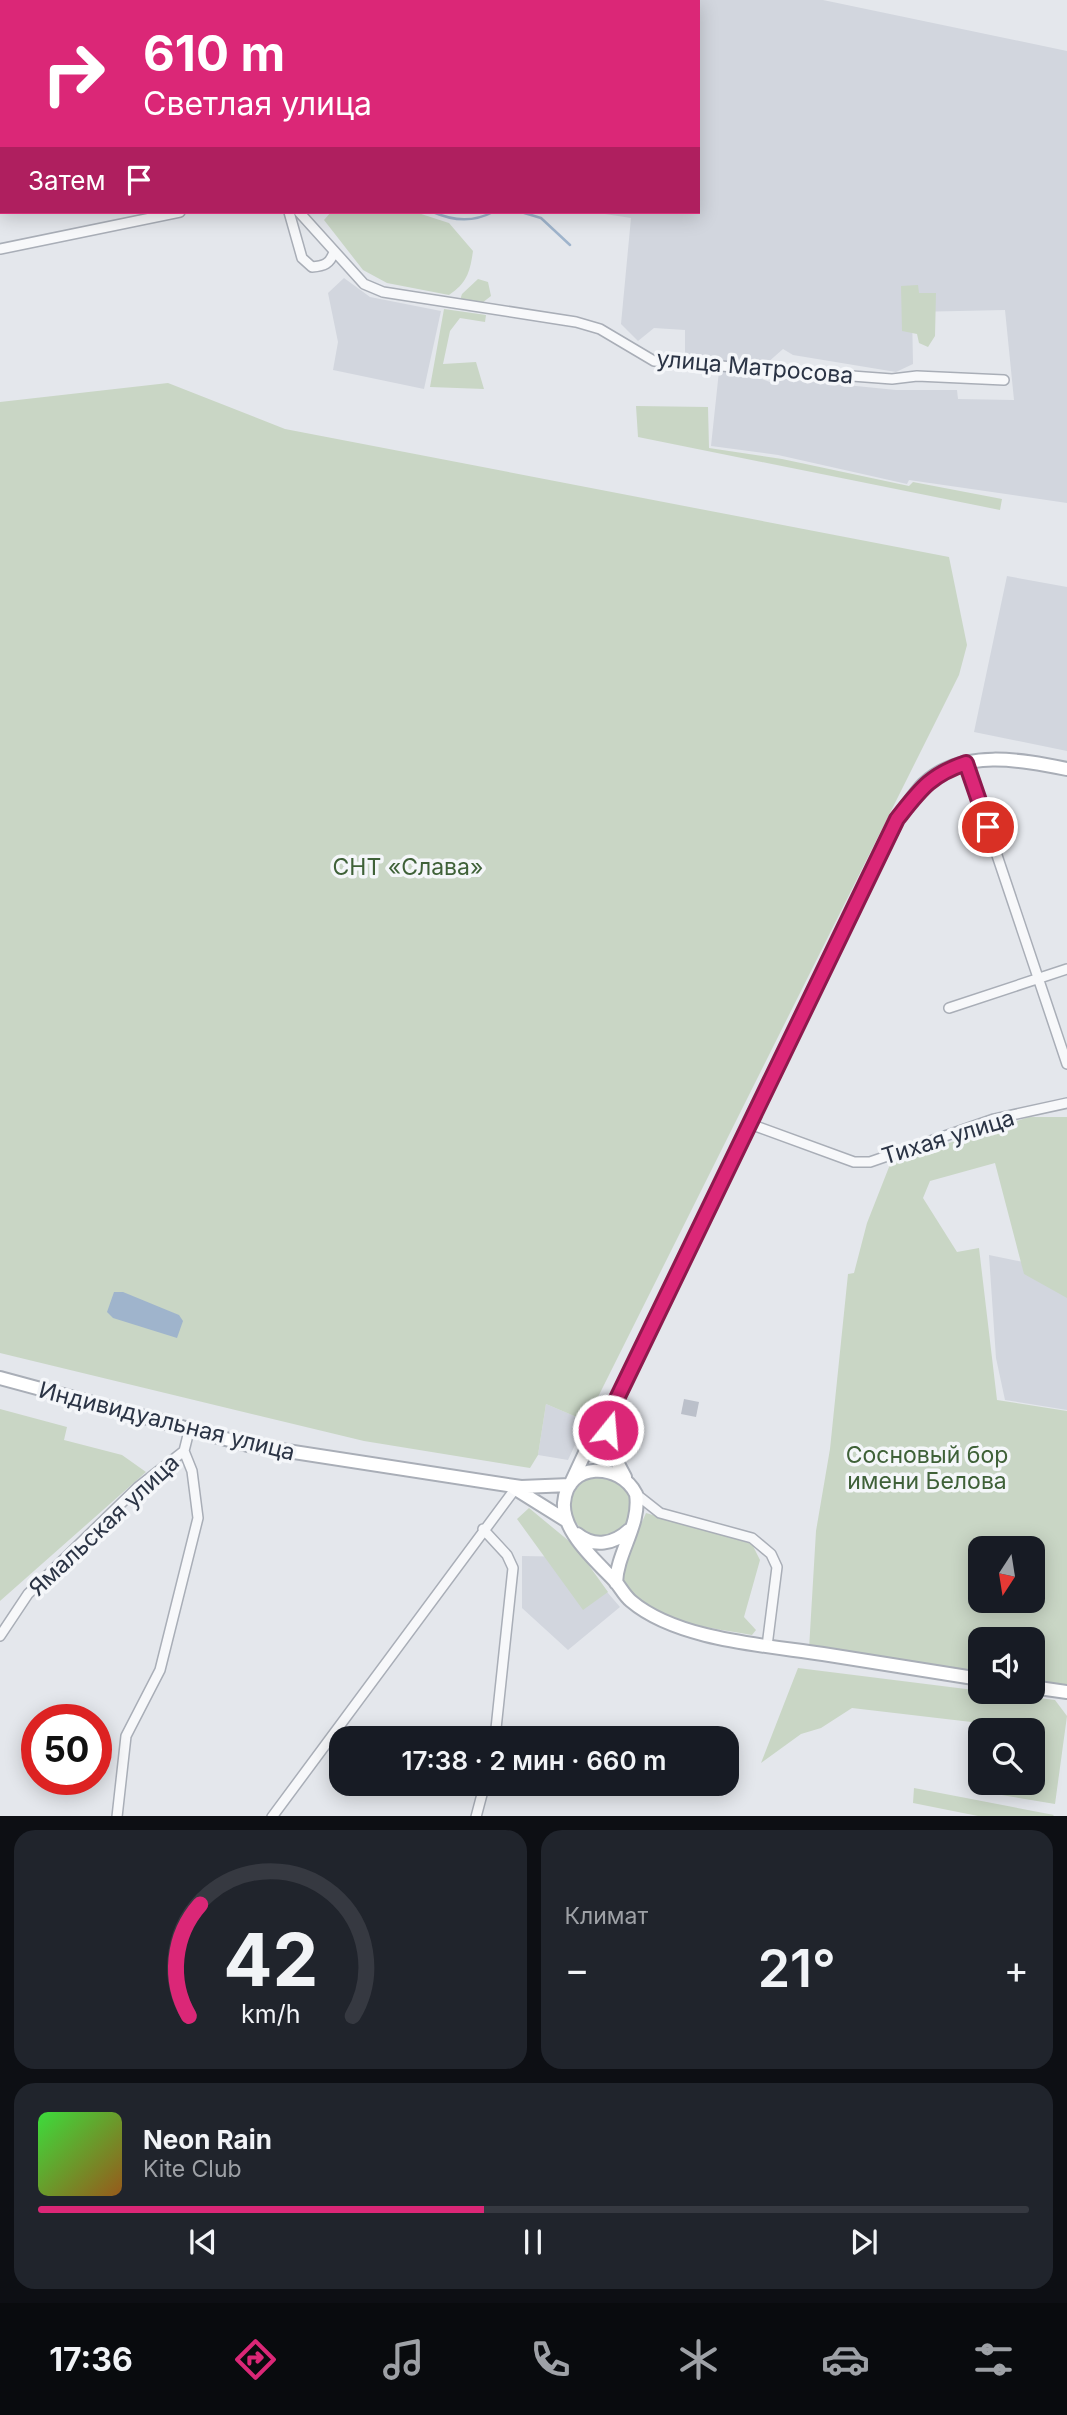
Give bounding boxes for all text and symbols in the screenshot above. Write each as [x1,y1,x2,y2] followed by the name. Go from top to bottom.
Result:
[143,24,285,83] text: 610 m
[28,28,119,119] icon: right
[143,84,372,123] text: Светлая улица
[120,161,158,199] icon: arrive
[28,165,106,196] text: Затем
[655,344,855,390] street label: улица Матросова
[958,797,1018,857] pin
[969,808,1007,846] icon: arrive
[333,853,483,881] park label: СНТ «Слава»
[878,1104,1018,1170] street label: Тихая улица
[36,1376,298,1466] street label: Индивидуальная улица
[571,1393,645,1467] position arrow
[846,1441,1008,1495] park label: Сосновый бор имени Белова
[23,1448,185,1602] street label: Ямальская улица
[968,1536,1045,1614] north arrow
[968,1536,1045,1795] map controls
[968,1627,1045,1704] button: sound
[21,1704,112,1795] speed limit sign: 50
[968,1718,1045,1795] button: search
[401,1745,667,1776] text: 17:38 · 2 мин · 660 m
[565,1902,648,1930] text: Климат
[223,1915,318,2004] text: 42
[758,1937,836,2000] text: 21°
[565,1946,590,1992] text: −
[1004,1946,1029,1992] text: +
[241,1998,300,2028] text: km/h
[143,2124,272,2155] text: Neon Rain
[143,2155,242,2183] text: Kite Club
[184,2223,222,2261] icon: previous
[514,2223,552,2261] icon: pause
[845,2223,883,2261] icon: next
[231,2335,280,2384] icon: directions
[379,2335,428,2384] icon: music
[526,2335,575,2384] icon: phone
[674,2335,723,2384] icon: climate
[821,2335,870,2384] icon: car
[969,2335,1018,2384] icon: filters
[49,2340,133,2379] text: 17:36

